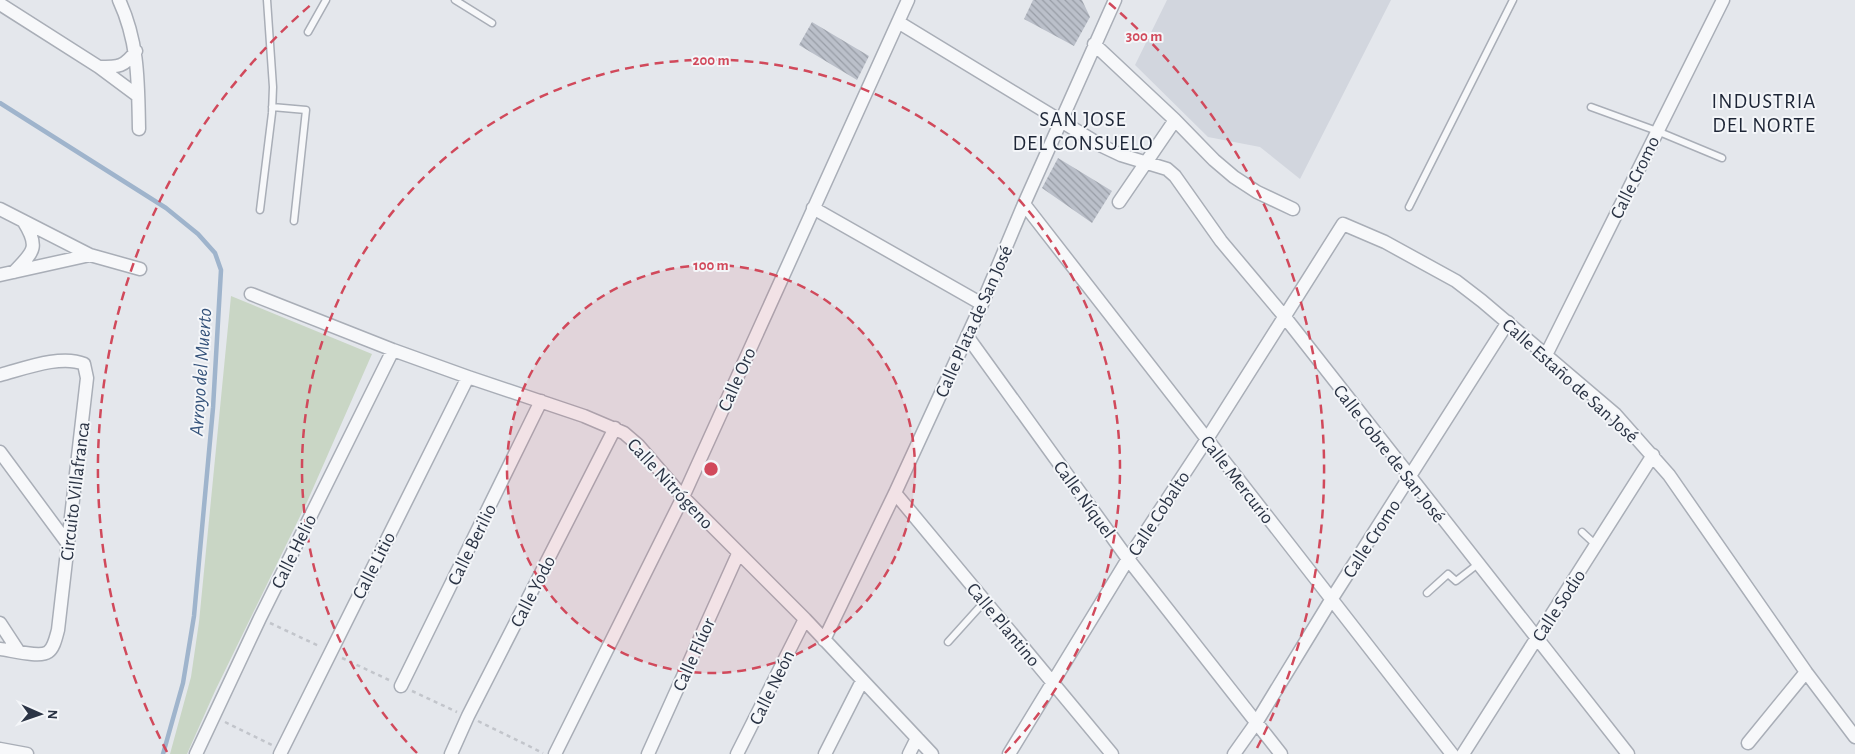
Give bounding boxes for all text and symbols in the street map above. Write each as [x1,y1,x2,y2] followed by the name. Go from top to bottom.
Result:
[1126,29,1162,44] text: 300 m
[692,53,730,68] text: 200 m
[1712,91,1816,136] district label: INDUSTRIA DEL NORTE
[1013,109,1153,154] district label: SAN JOSE DEL CONSUELO
[1607,133,1663,222] street label: Calle Cromo
[932,243,1016,400] street label: Calle Plata de San José
[693,258,729,273] text: 100 m
[186,308,215,438] water label: Arroyo del Muerto
[1498,315,1642,447] street label: Calle Estaño de San José
[715,345,760,414] street label: Calle Oro
[1329,382,1448,526] street label: Calle Cobre de San José
[58,420,93,562] street label: Circuito Villafranca
[1197,432,1277,528] street label: Calle Mercurio
[623,435,716,533] street label: Calle Nitrógeno
[1050,458,1118,542] street label: Calle Níquel
[702,460,720,478] centre of rings
[1125,468,1194,560] street label: Calle Cobalto
[1340,496,1405,581] street label: Calle Cromo
[445,501,500,588] street label: Calle Berilio
[268,512,320,592] street label: Calle Helio
[349,529,399,602] street label: Calle Litio
[507,553,559,630] street label: Calle Yodo
[1529,566,1589,645] street label: Calle Sodio
[963,580,1043,670] street label: Calle Plantino
[670,615,719,694] street label: Calle Flúor
[746,647,798,728] street label: Calle Neón
[15,689,65,739] north arrow
[45,709,59,720] text: N

